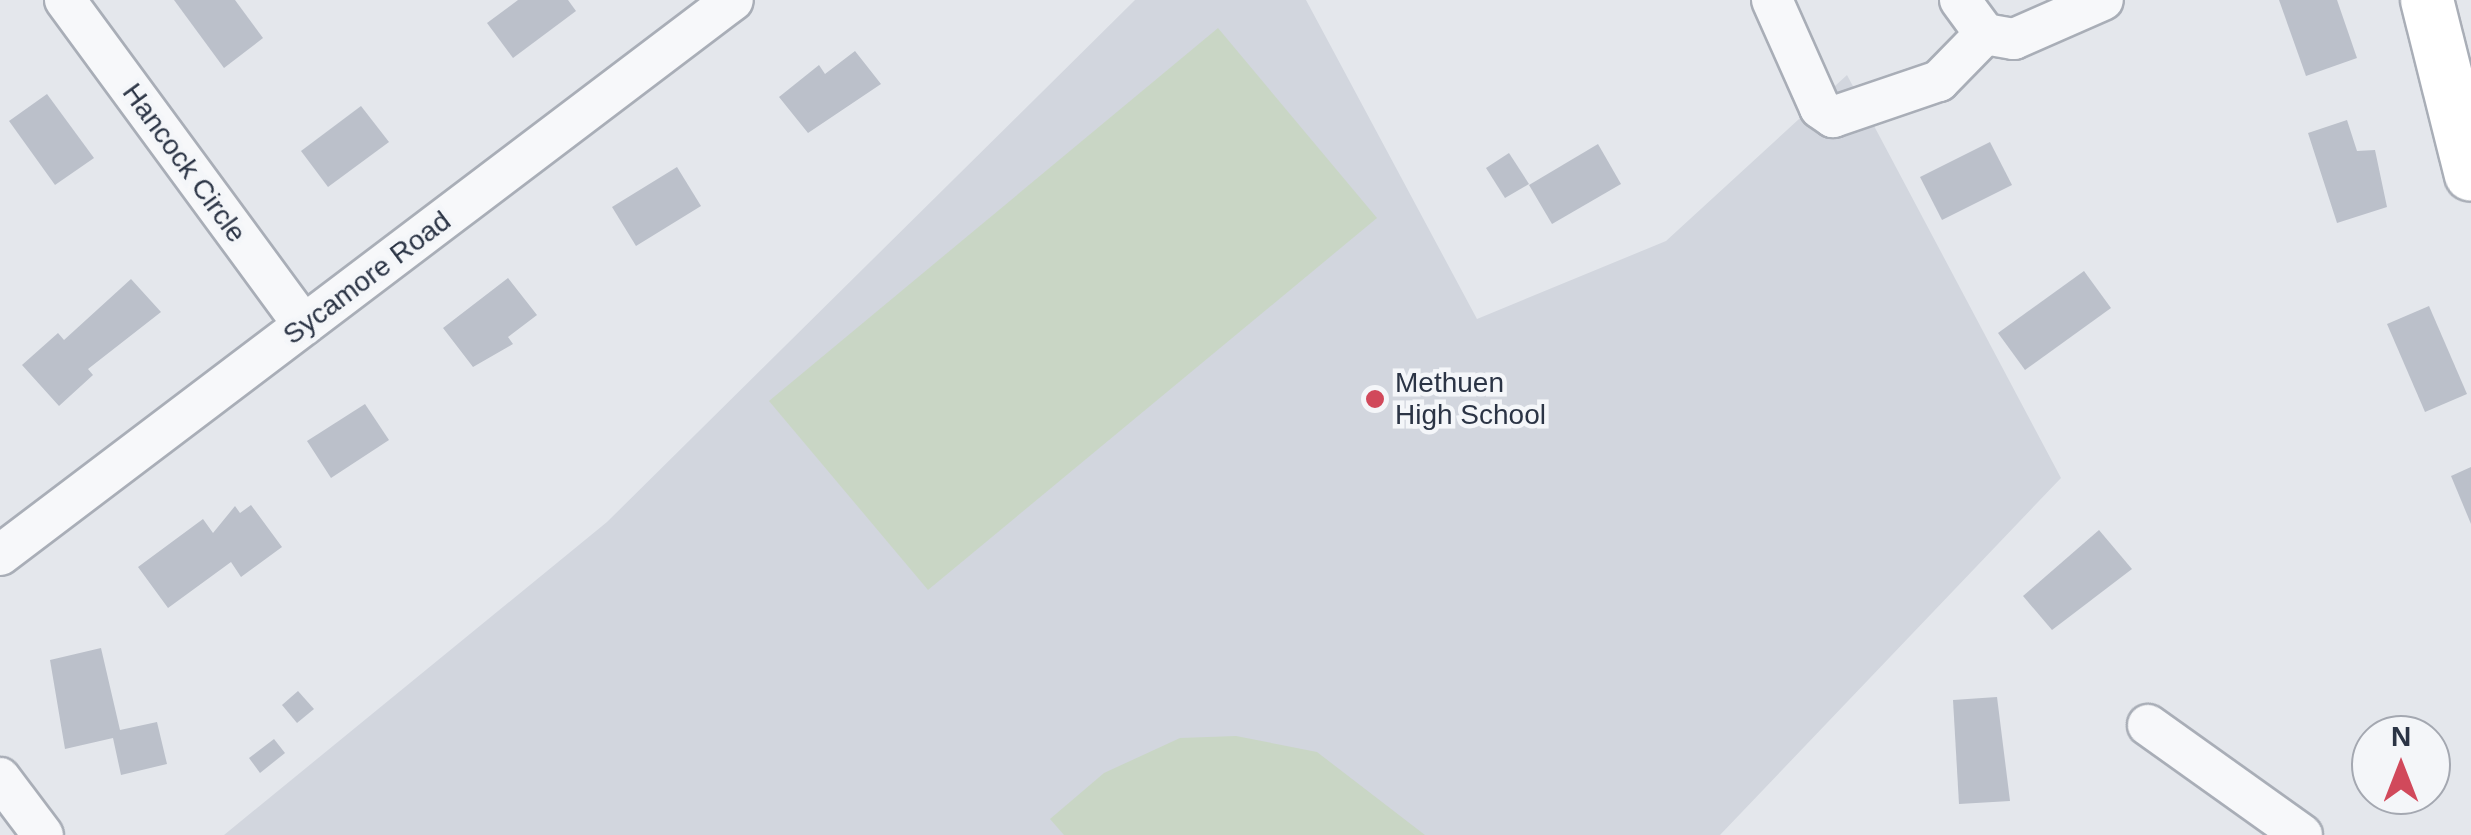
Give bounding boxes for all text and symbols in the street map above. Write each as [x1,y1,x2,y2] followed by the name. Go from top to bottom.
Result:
[115,77,253,249] street label: Hancock Circle
[277,204,457,352] street label: Sycamore Road
[1395,366,1546,432] place label: Methuen High School
[1364,388,1386,410] marker: Methuen High School
[2351,715,2451,815] north arrow
[2391,721,2411,752] text: N

